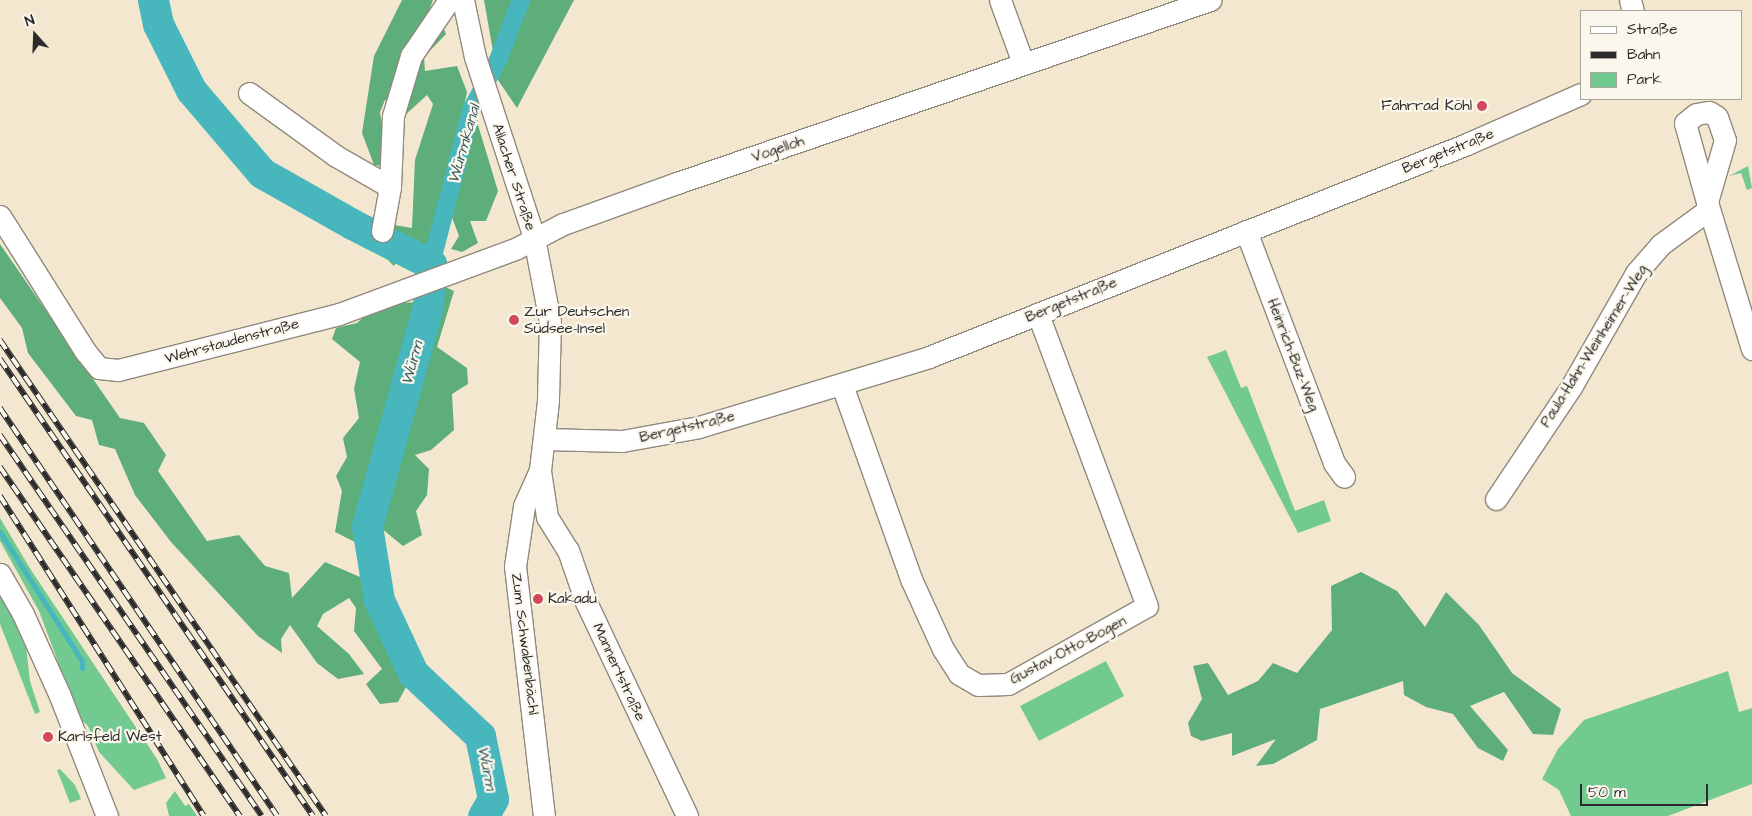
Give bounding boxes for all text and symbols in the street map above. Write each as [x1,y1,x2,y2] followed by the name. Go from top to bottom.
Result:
[10,10,60,60] north arrow
[22,10,37,32] text: N
[1580,10,1742,100] legend
[1627,19,1677,40] text: Straße
[1627,44,1660,65] text: Bahn
[1627,69,1662,90] text: Park
[1381,97,1472,115] place label: Fahrrad Köhl
[1476,100,1488,112] marker: Fahrrad Köhl
[444,102,484,186] water label: Würmkanal
[488,121,540,233] street label: Allacher Straße
[1400,124,1496,178] street label: Bergetstraße
[749,132,807,166] street label: Vogelloh
[1536,261,1652,431] street label: Paula-Hahn-Weinheimer-Weg
[1023,273,1119,327] street label: Bergetstraße
[1263,296,1323,414] street label: Heinrich-Buz-Weg
[524,302,629,337] place label: Zur Deutschen Südsee-Insel
[163,314,301,368] street label: Wehrstaudenstraße
[508,314,520,326] marker: Zur Deutschen Südsee-Insel
[397,339,427,387] water label: Würm
[638,407,736,447] street label: Bergetstraße
[507,572,543,716] street label: Zum Schwabenbächl
[548,590,597,608] place label: Kakadu
[532,593,544,605] marker: Kakadu
[1007,612,1129,688] street label: Gustav-Otto-Bogen
[588,620,650,724] street label: Mannertstraße
[58,728,162,746] place label: Karlsfeld West
[42,731,54,743] marker: Karlsfeld West
[473,744,501,792] water label: Würm
[1582,774,1710,806] scale bar
[1588,782,1626,803] text: 50 m

